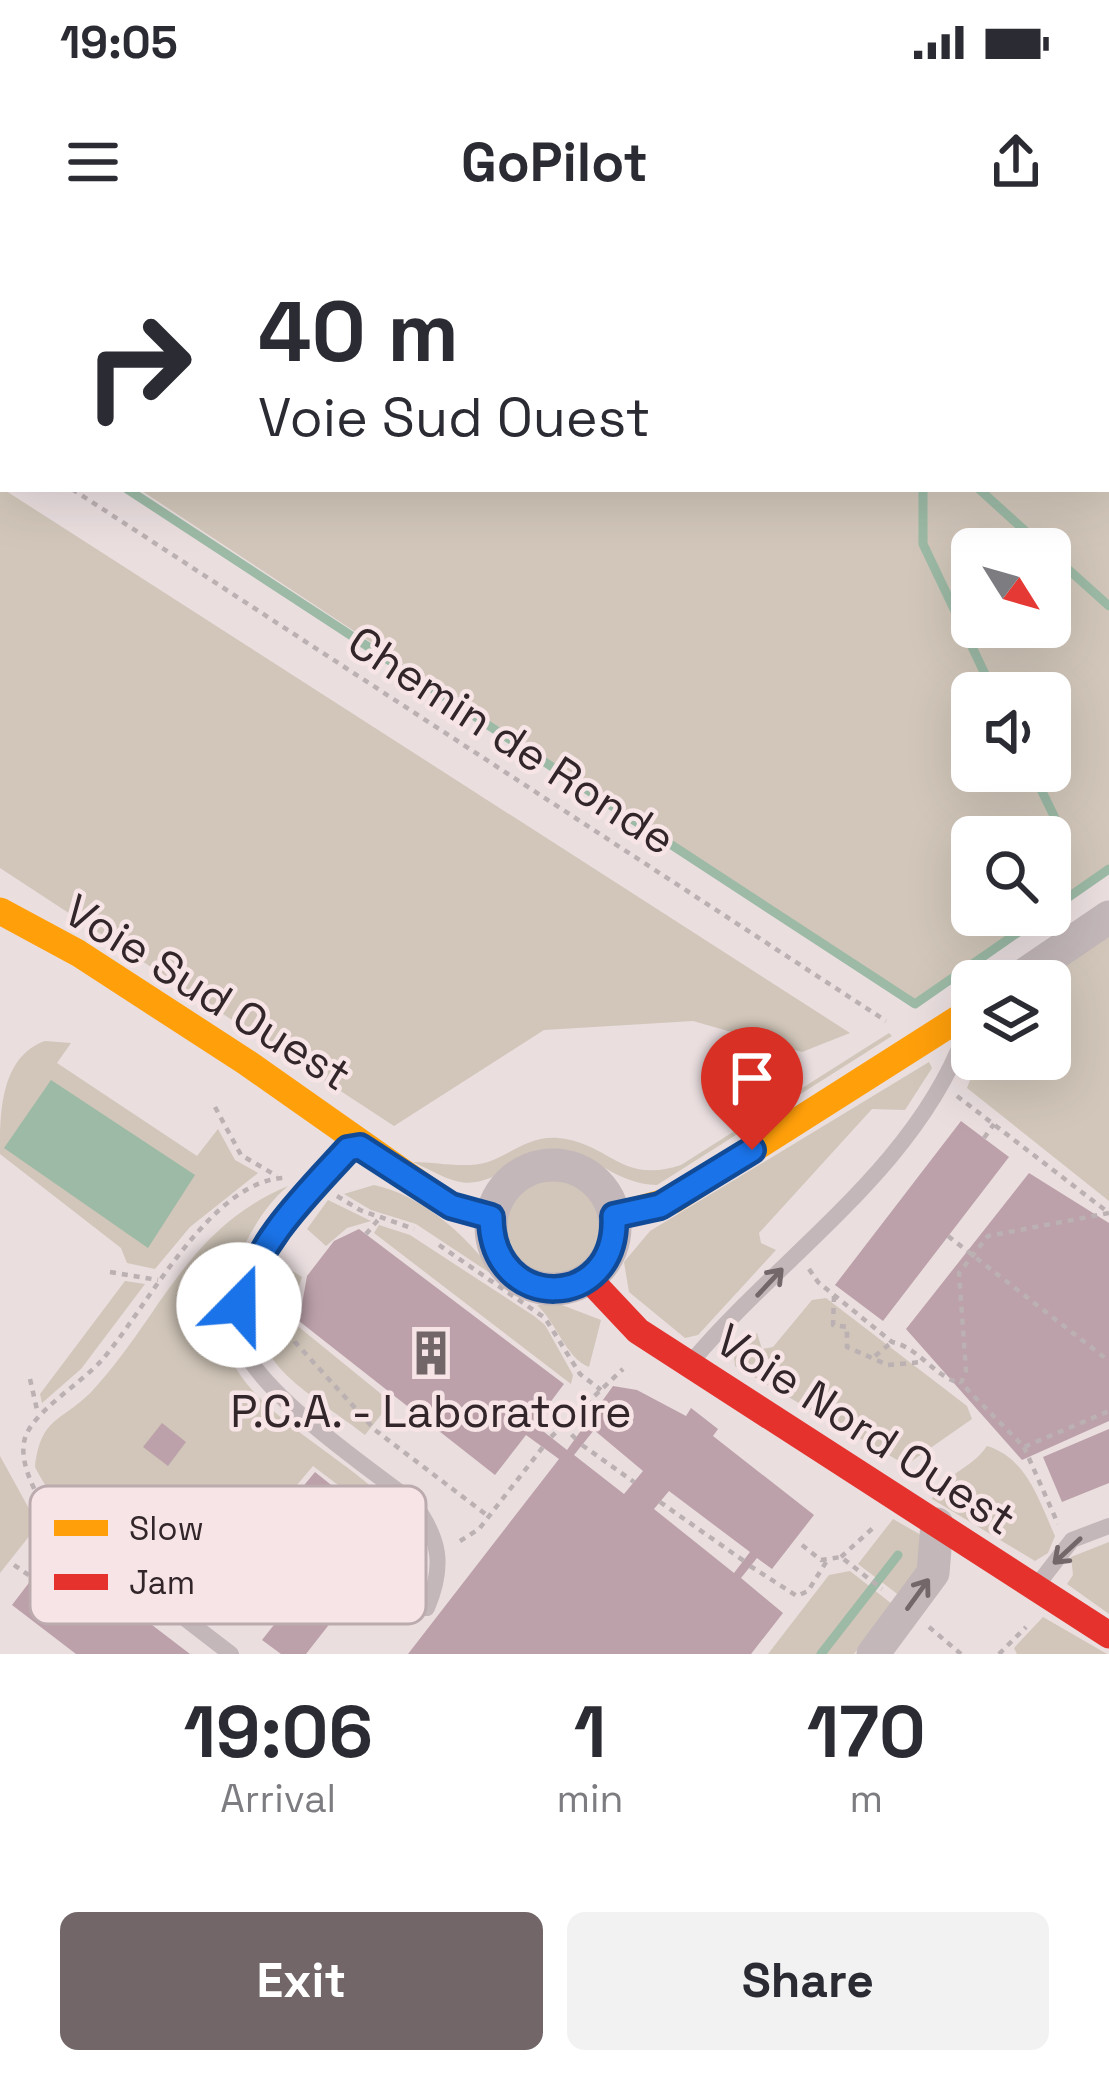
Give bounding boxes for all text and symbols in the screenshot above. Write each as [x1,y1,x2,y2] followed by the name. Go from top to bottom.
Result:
[60,14,178,71] text: 19:05
[461,128,648,197] text: GoPilot
[60,129,126,195] icon: menu
[983,129,1049,195] icon: share
[258,278,459,386] text: 40 m
[60,288,216,444] icon: right
[258,383,650,452] text: Voie Sud Ouest
[951,528,1071,648] north arrow
[951,528,1071,1080] map controls
[337,613,686,867] street label: Chemin de Ronde
[951,672,1071,792] button: sound
[951,816,1071,936] button: search
[54,882,362,1103] street label: Voie Sud Ouest
[951,960,1071,1080] button: layers
[701,1027,803,1150] pin
[719,1045,785,1111] icon: arrive
[176,1242,302,1368] position arrow
[755,1268,784,1298] one-way arrow
[705,1311,1026,1547] street label: Voie Nord Ouest
[406,1328,456,1378] building icon: P.C.A. - Laboratoire
[230,1383,632,1440] place label: P.C.A. - Laboratoire
[30,1486,426,1624] legend
[129,1508,204,1550] text: Slow
[1053,1536,1083,1565] one-way arrow
[129,1562,195,1604] text: Jam
[905,1578,931,1611] one-way arrow
[183,1686,373,1778] text: 19:06
[574,1686,606,1778] text: 1
[807,1686,926,1778] text: 170
[220,1774,336,1823] text: Arrival
[556,1774,623,1823] text: min
[849,1774,883,1823] text: m
[60,1912,543,2050] button: Exit
[567,1912,1049,2050] button: Share

